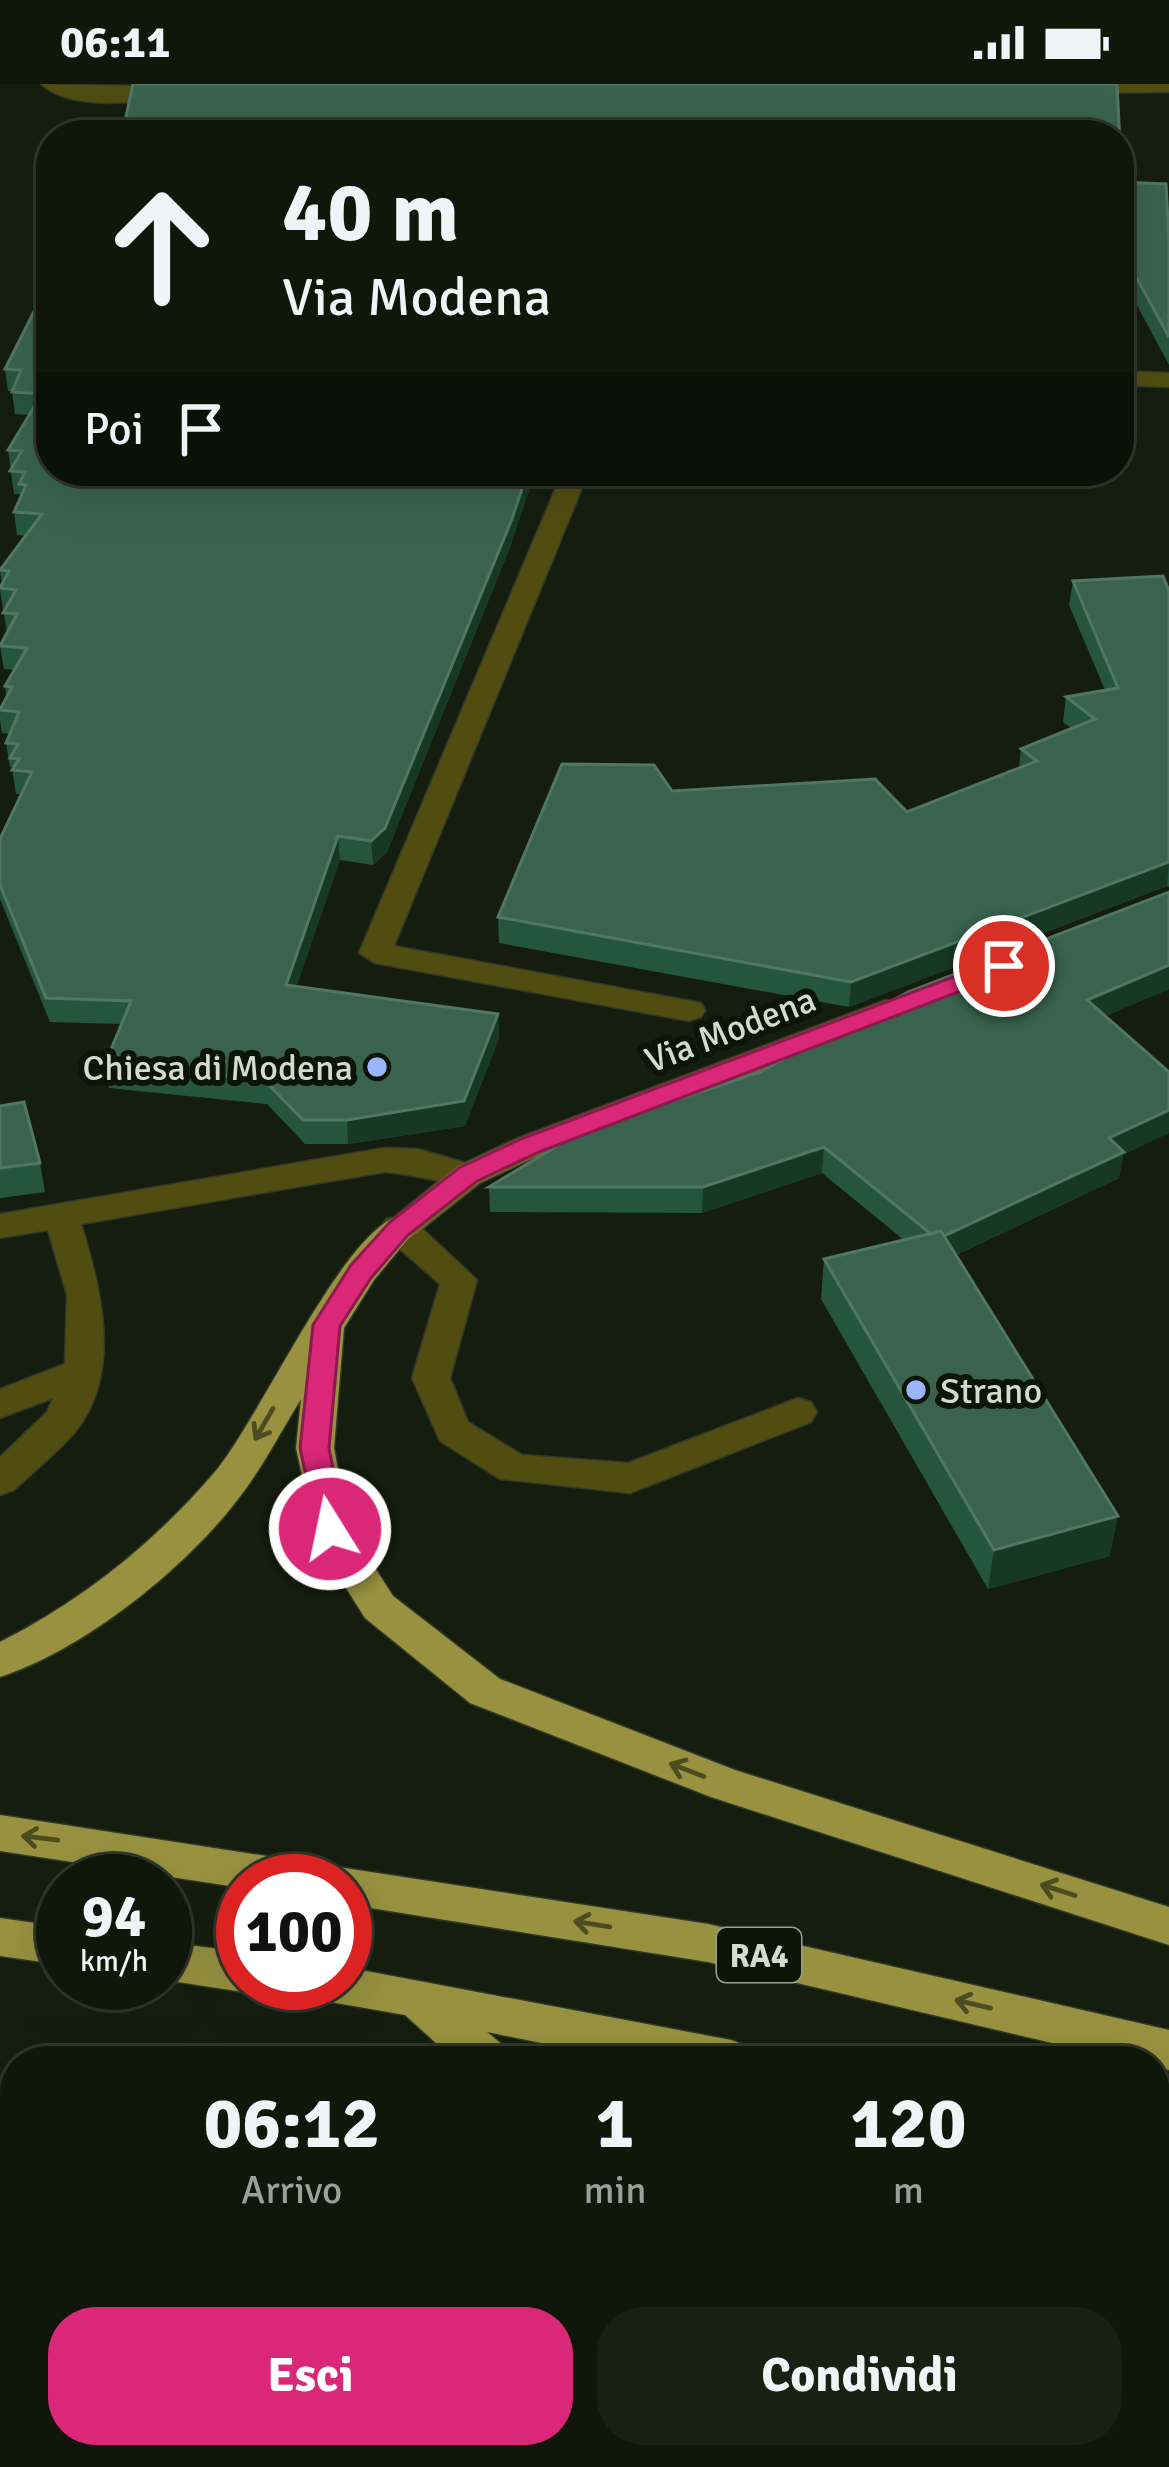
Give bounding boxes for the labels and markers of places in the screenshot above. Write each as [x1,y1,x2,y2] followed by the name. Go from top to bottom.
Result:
[953,915,1055,1017] pin
[83,1046,353,1091] place label: Chiesa di Modena
[364,1054,390,1080] marker: Chiesa di Modena
[940,1369,1042,1414] place label: Strano
[903,1377,929,1403] marker: Strano

